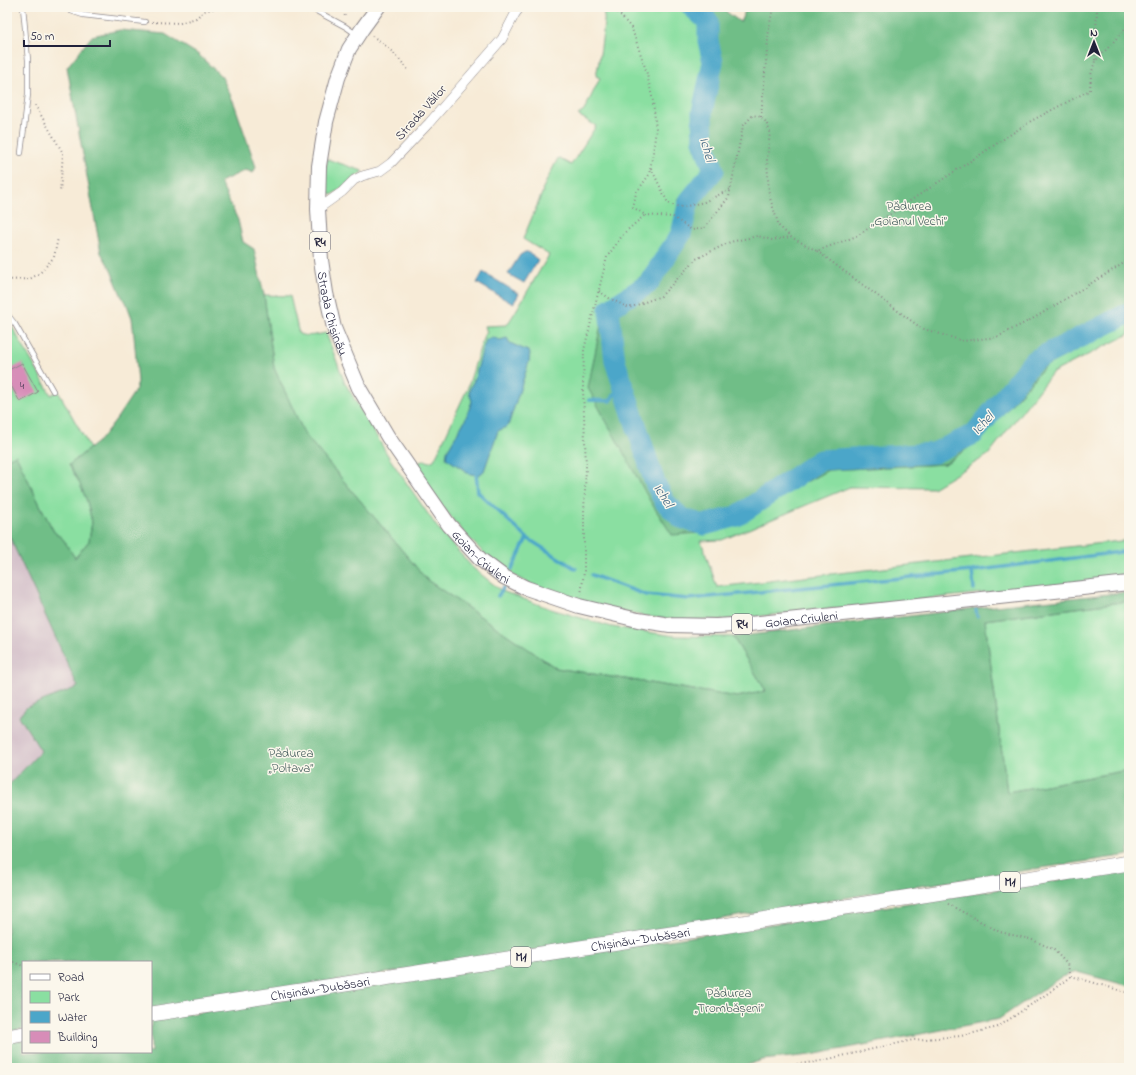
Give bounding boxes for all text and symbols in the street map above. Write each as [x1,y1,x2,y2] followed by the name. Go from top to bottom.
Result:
[24,22,110,48] scale bar
[1074,22,1114,62] north arrow
[1090,25,1098,41] text: N
[30,28,54,46] text: 50 m
[391,80,452,145] street label: Strada Văilor
[693,135,721,166] water label: Ichel
[871,197,947,231] park label: Pădurea „Goianul Vechi”
[310,232,330,252] road number: R4
[312,270,352,359] street label: Strada Chișinău
[20,378,25,394] house number: 4
[967,407,1000,440] water label: Ichel
[647,480,679,513] water label: Ichel
[447,526,513,590] street label: Goian-Criuleni
[764,607,839,633] street label: Goian-Criuleni
[732,614,752,634] road number: R4
[269,744,313,778] park label: Pădurea „Poltava”
[1000,872,1020,892] road number: M1
[589,923,691,957] street label: Chișinău-Dubăsari
[511,947,531,967] road number: M1
[22,961,152,1053] legend
[58,969,84,987] text: Road
[269,972,371,1006] street label: Chișinău-Dubăsari
[694,984,764,1018] park label: Pădurea „Trombășeni”
[58,989,80,1007] text: Park
[58,1009,87,1027] text: Water
[57,1029,97,1048] text: Building

